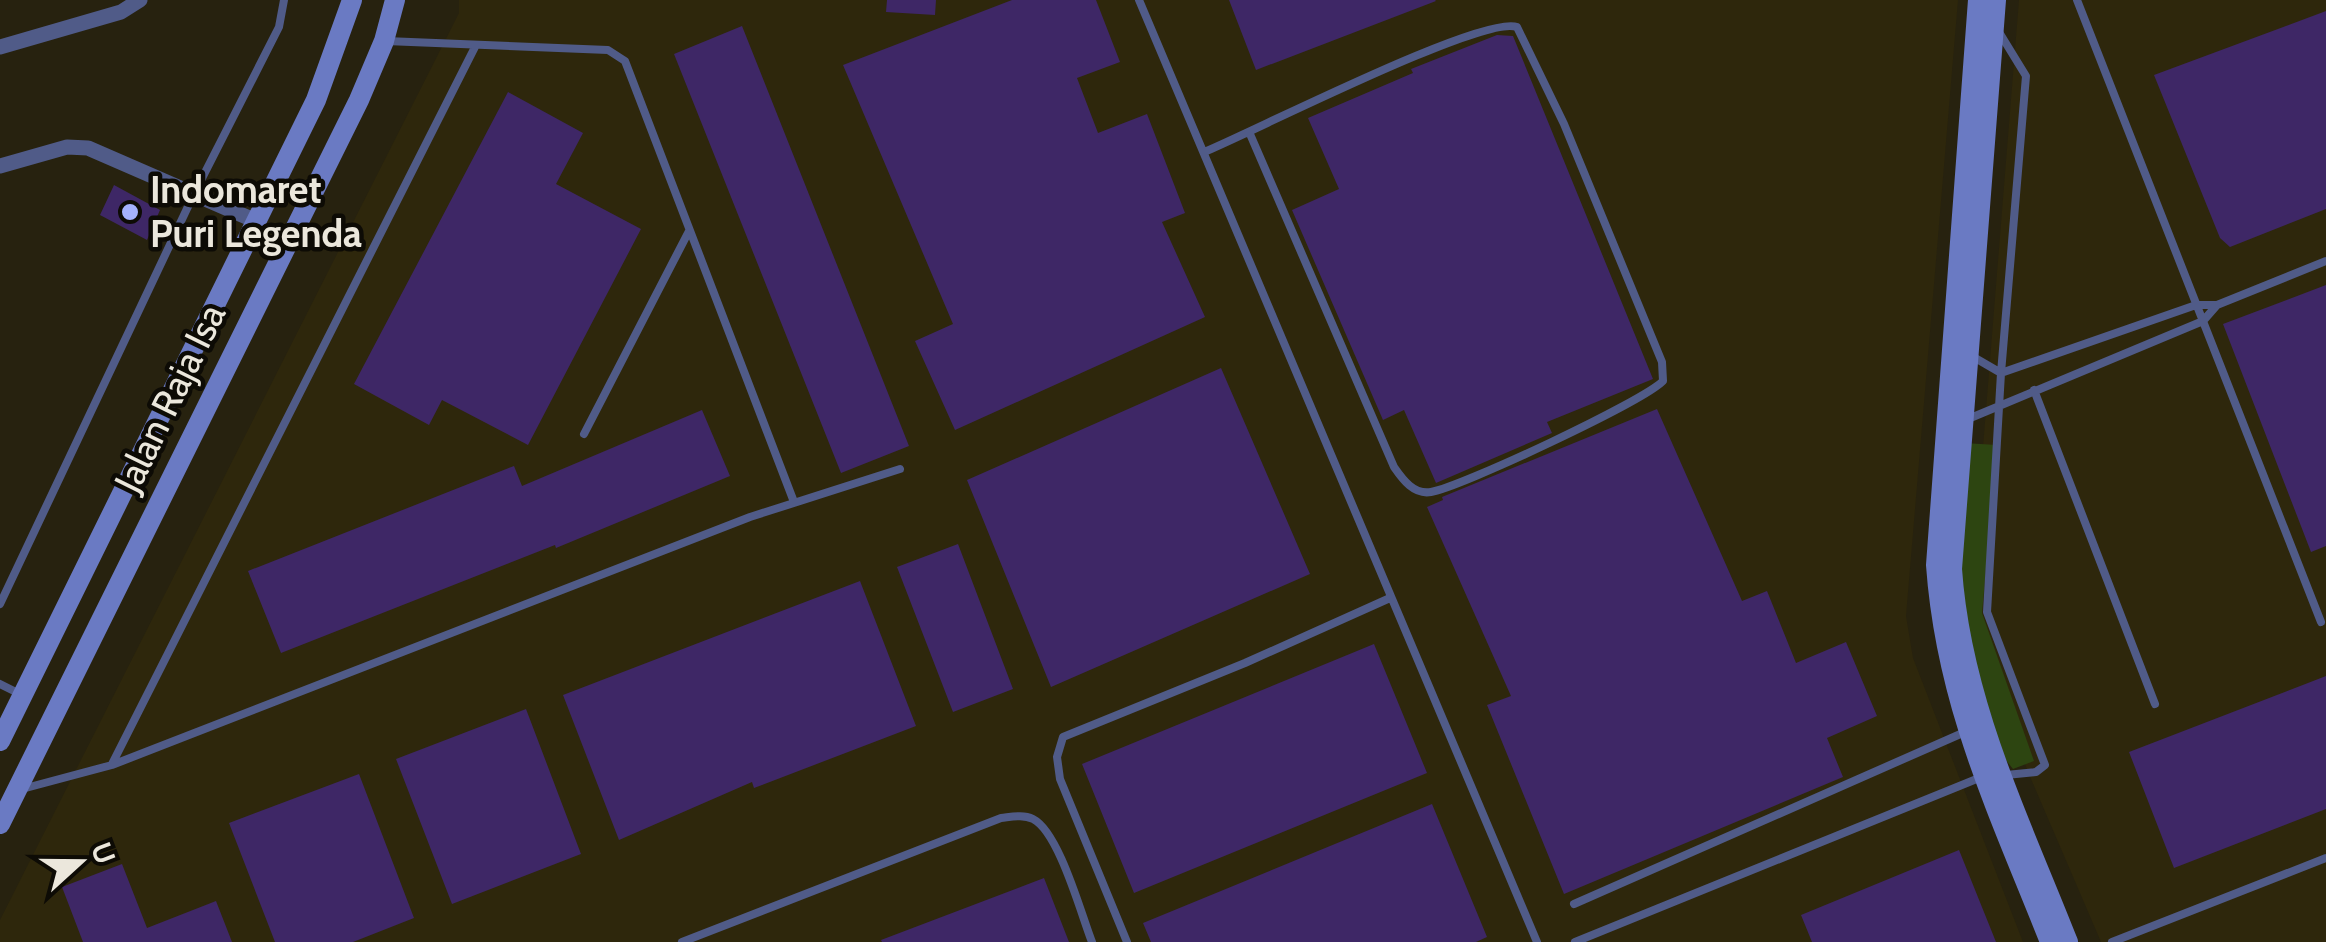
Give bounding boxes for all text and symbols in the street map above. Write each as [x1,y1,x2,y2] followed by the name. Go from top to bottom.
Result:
[150,166,362,257] place label: Indomaret Puri Legenda
[119,201,141,223] marker: Indomaret Puri Legenda
[103,296,235,501] street label: Jalan Raja Isa
[30,812,130,912] north arrow
[84,838,123,869] text: U

